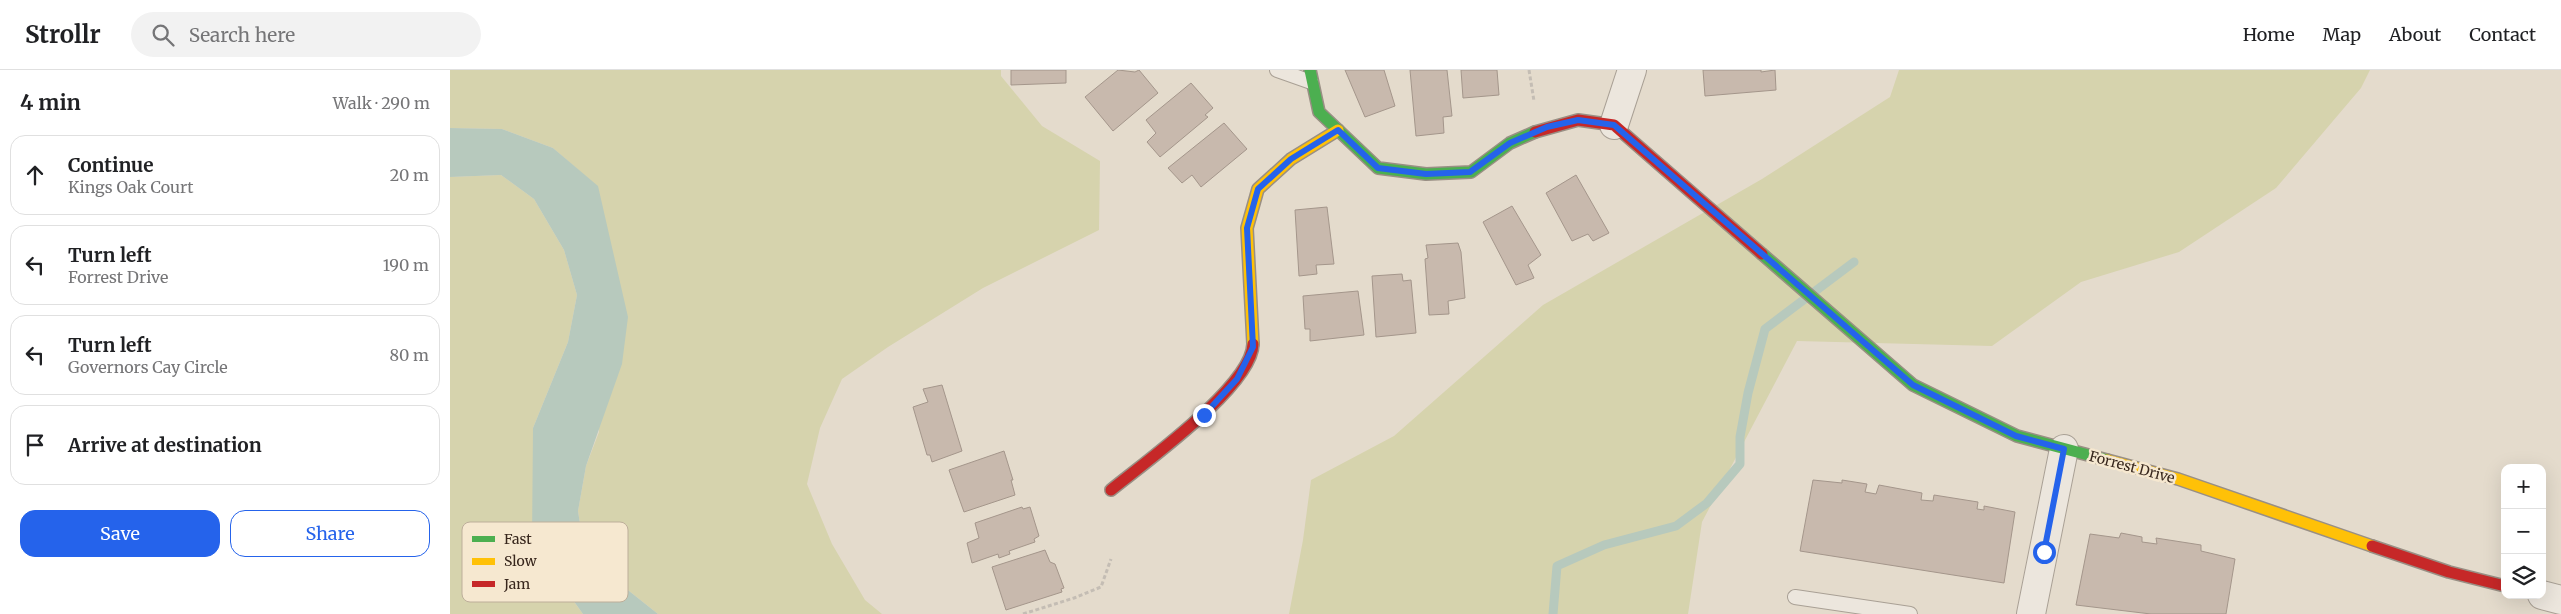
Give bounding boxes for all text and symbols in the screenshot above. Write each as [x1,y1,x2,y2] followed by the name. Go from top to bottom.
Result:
[131,12,481,57] search box
[25,19,101,50] text: Strollr
[149,21,177,49] icon: search
[189,23,295,47] text: Search here
[2243,23,2295,46] text: Home
[2323,23,2361,46] text: Map
[2389,23,2441,46] text: About
[2469,23,2536,46] text: Contact
[20,89,81,116] text: 4 min
[333,93,430,113] text: Walk · 290 m
[68,153,154,177] text: Continue
[21,161,49,189] icon: ahead
[390,165,429,185] text: 20 m
[68,177,193,197] text: Kings Oak Court
[68,243,152,267] text: Turn left
[21,251,49,279] icon: left
[383,255,429,275] text: 190 m
[68,267,168,287] text: Forrest Drive
[68,333,152,357] text: Turn left
[21,341,49,369] icon: left
[390,345,429,365] text: 80 m
[68,357,228,377] text: Governors Cay Circle
[1193,404,1216,427] route end
[21,431,49,459] icon: arrive
[68,433,262,457] text: Arrive at destination
[2087,447,2177,487] street label: Forrest Drive
[2501,464,2546,599] map controls
[2501,464,2546,509] button: +
[2501,509,2546,554] button: −
[20,510,220,557] button: Save
[230,510,430,557] button: Share
[462,522,628,602] legend
[504,530,532,548] text: Fast
[2033,541,2056,564] route start
[504,552,537,570] text: Slow
[2501,554,2546,599] button: layers
[503,575,530,593] text: Jam

